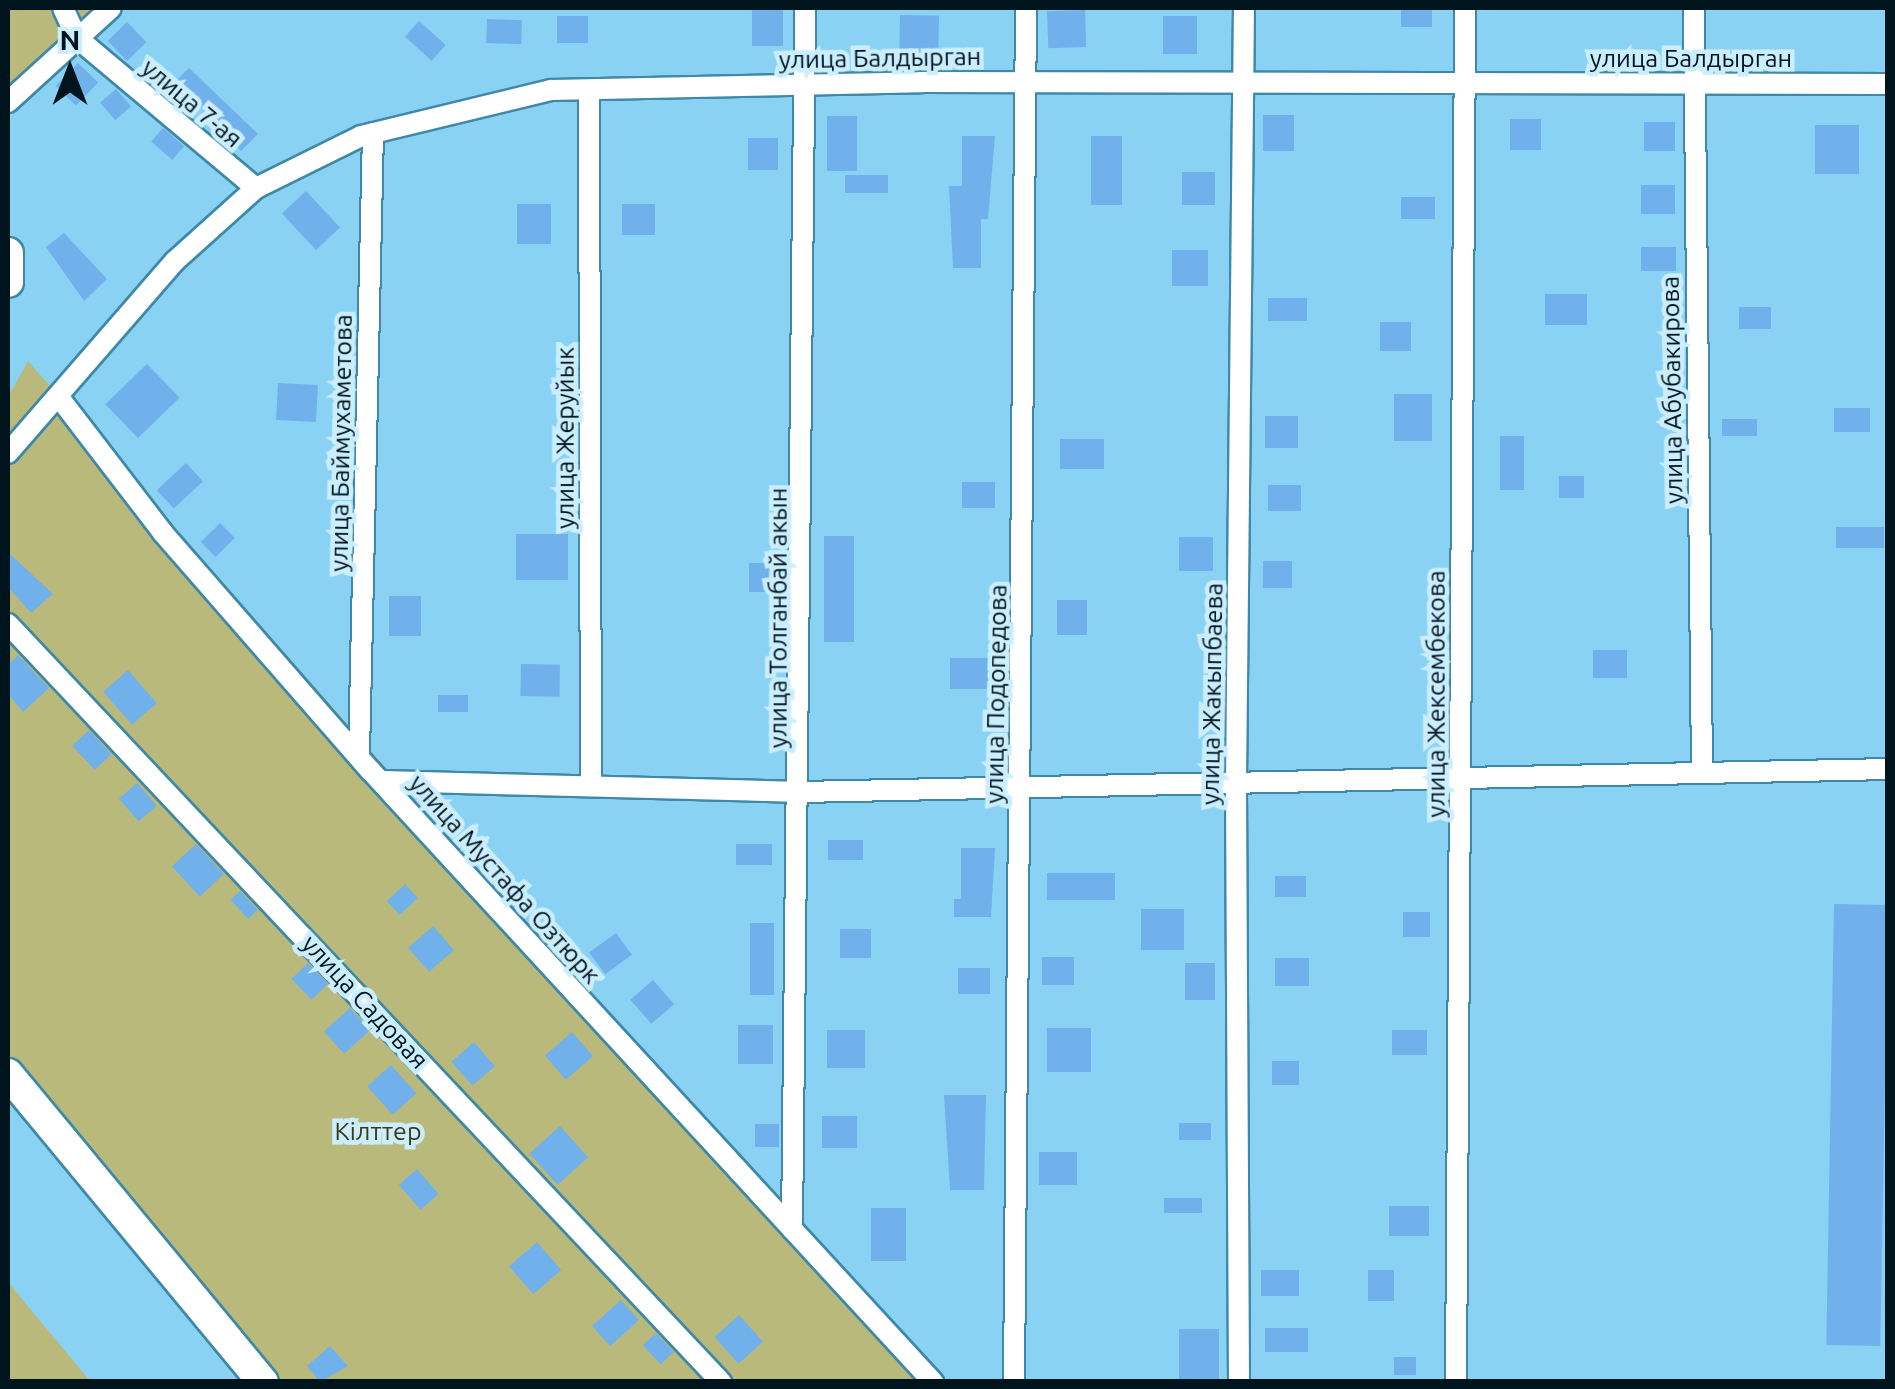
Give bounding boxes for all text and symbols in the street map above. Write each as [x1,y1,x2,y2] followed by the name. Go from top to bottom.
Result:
[20,20,120,120] north arrow
[60,24,80,55] text: N
[779,41,981,75] street label: улица Балдырган
[1590,43,1792,73] street label: улица Балдырган
[136,52,248,154] street label: улица 7-ая
[1655,276,1689,504] street label: улица Абубакирова
[324,314,358,572] street label: улица Баймухаметова
[550,347,580,529] street label: улица Жеруйык
[763,488,793,748] street label: улица Толганбай акын
[1421,570,1451,818] street label: улица Жексембекова
[1195,583,1229,805] street label: улица Жакыпбаева
[979,584,1013,804] street label: улица Подопедова
[403,768,607,990] street label: улица Мустафа Озтюрк
[295,929,435,1075] street label: улица Садовая
[334,1116,422,1146] park label: Кілттер

